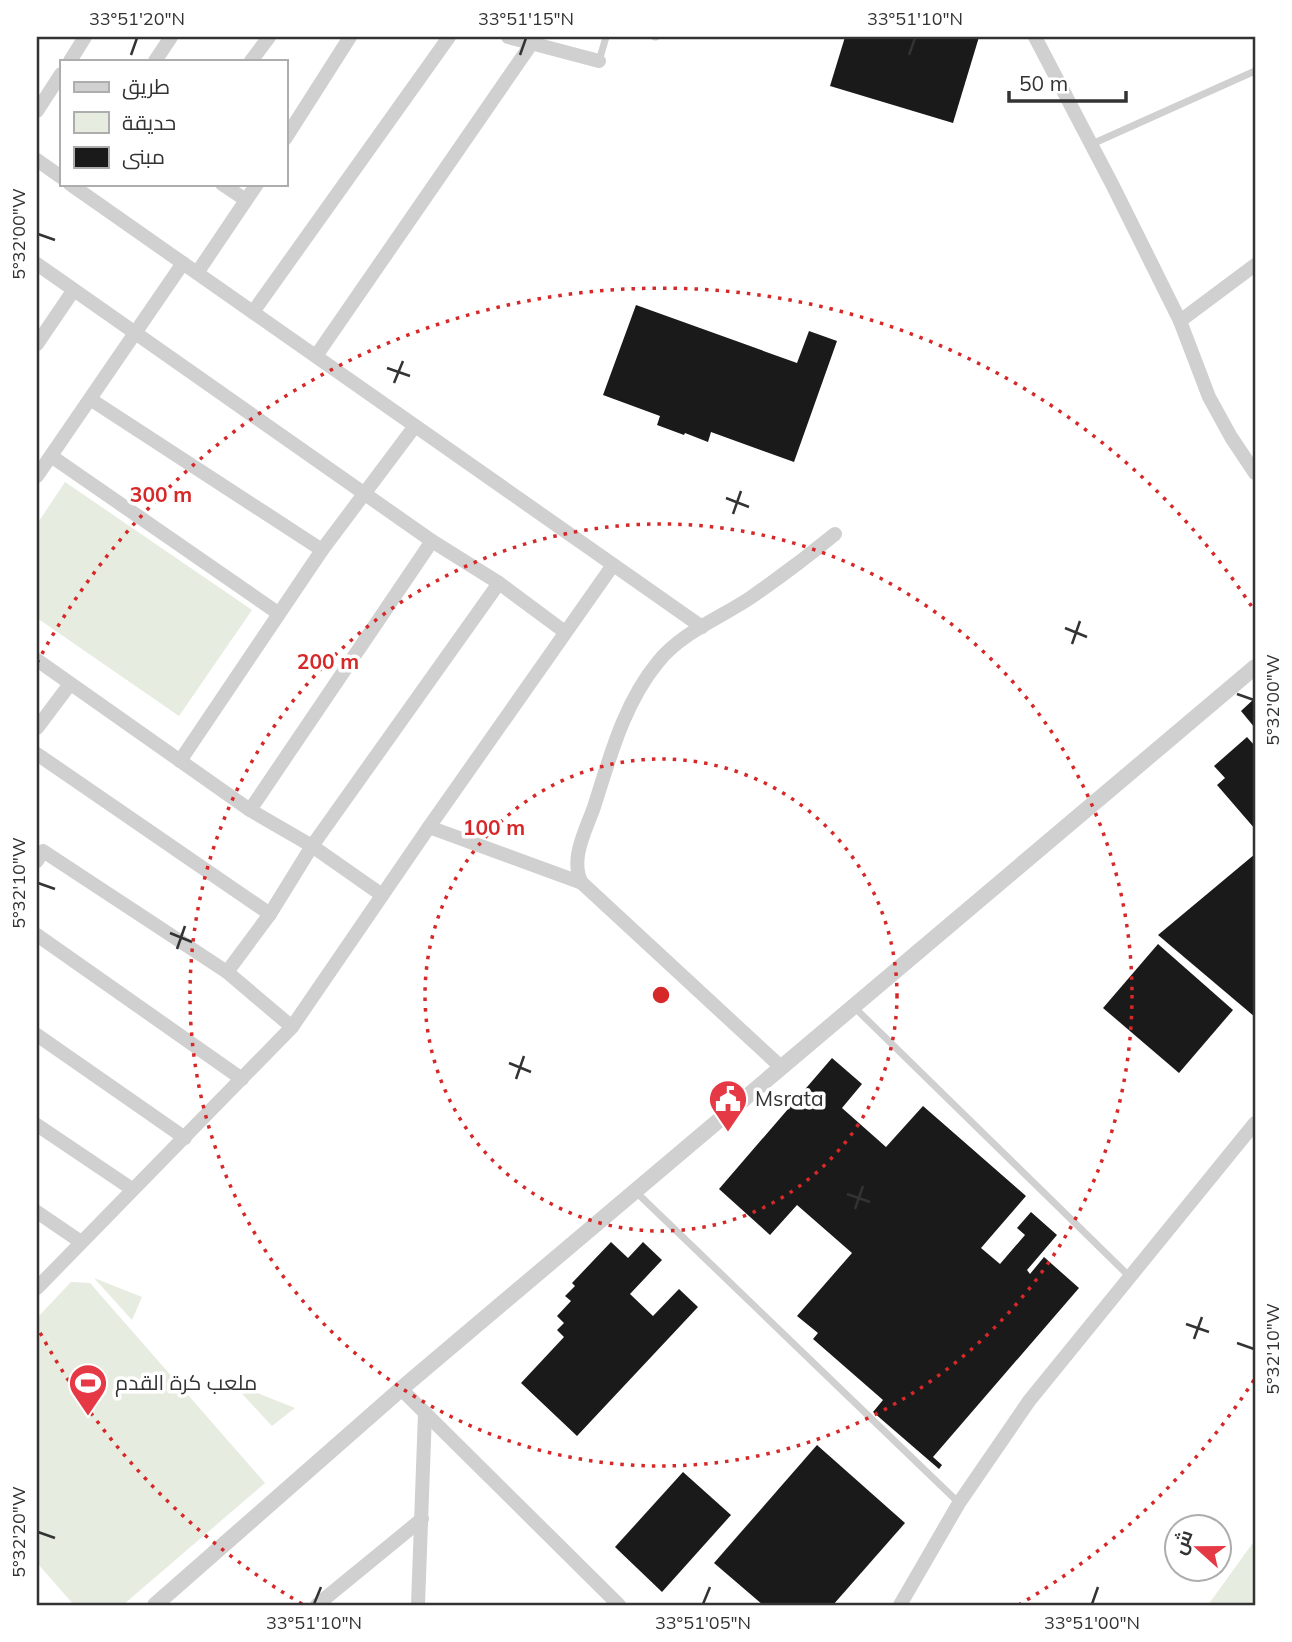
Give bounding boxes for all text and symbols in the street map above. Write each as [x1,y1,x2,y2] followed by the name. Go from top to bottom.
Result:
[89,7,185,30] text: 33°51'20"N
[478,7,574,30] text: 33°51'15"N
[867,7,963,30] text: 33°51'10"N
[60,60,287,186] legend
[1009,60,1126,104] scale bar
[1019,70,1068,96] text: 50 m
[122,73,170,100] text: طريق
[122,109,176,135] text: حديقة
[122,143,165,170] text: مبنى
[7,188,30,280] text: 5°32'00"W
[130,481,192,507] text: 300 m
[297,648,359,674] text: 200 m
[1261,654,1284,746] text: 5°32'00"W
[463,814,525,840] text: 100 m
[7,837,30,929] text: 5°32'10"W
[649,983,673,1007] centre of rings
[707,1078,749,1133] public building icon: Msrata
[755,1085,824,1111] place label: Msrata
[1261,1303,1284,1395] text: 5°32'10"W
[67,1362,109,1417] sports icon: ملعب كرة القدم
[115,1369,257,1397] place label: ملعب كرة القدم
[7,1486,30,1578] text: 5°32'20"W
[1162,1512,1232,1582] north arrow
[1167,1526,1198,1558] text: ش
[266,1611,362,1634] text: 33°51'10"N
[655,1611,751,1634] text: 33°51'05"N
[1044,1611,1140,1634] text: 33°51'00"N

